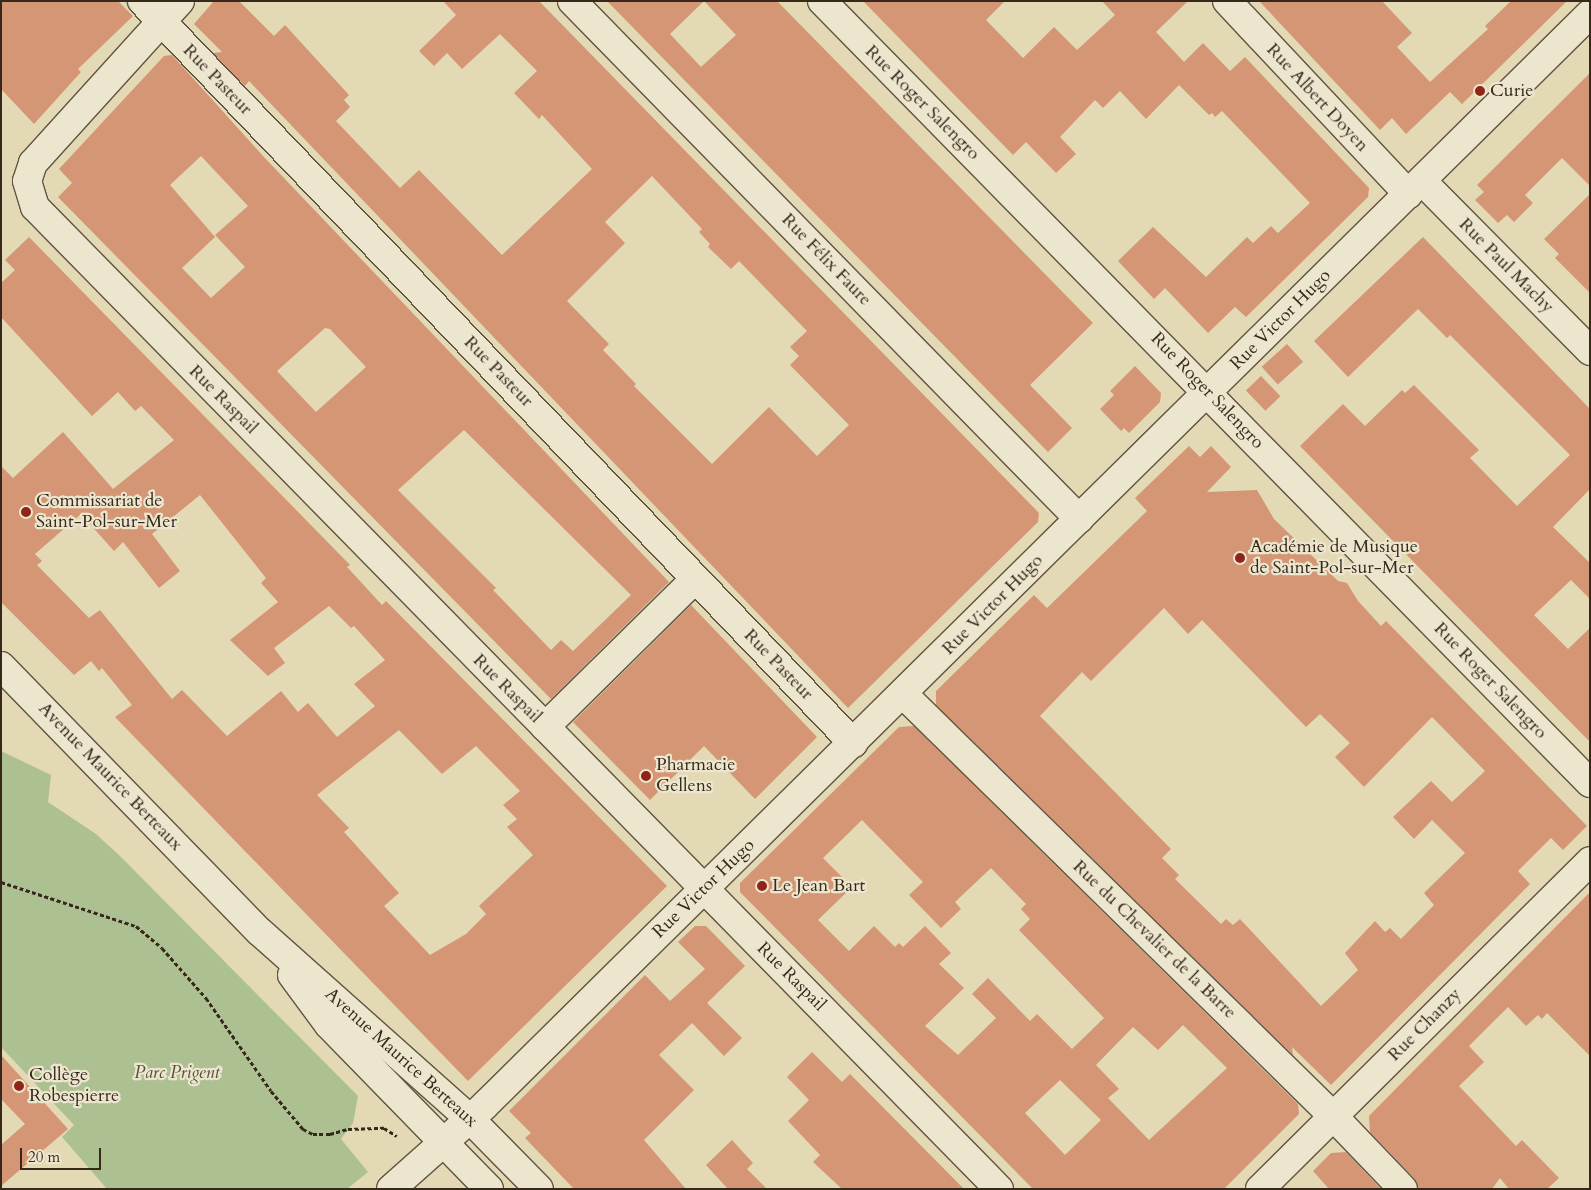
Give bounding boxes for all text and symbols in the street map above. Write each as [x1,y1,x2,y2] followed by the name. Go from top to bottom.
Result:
[1261,39,1373,157] street label: Rue Albert Doyen
[178,40,256,120] street label: Rue Pasteur
[860,41,984,165] street label: Rue Roger Salengro
[1490,80,1533,102] place label: Curie
[1474,85,1486,97] marker: Curie
[777,209,875,311] street label: Rue Félix Faure
[1454,214,1558,318] street label: Rue Paul Machy
[1226,265,1336,375] street label: Rue Victor Hugo
[1146,328,1268,454] street label: Rue Roger Salengro
[459,332,537,412] street label: Rue Pasteur
[184,361,262,439] street label: Rue Raspail
[36,491,177,534] place label: Commissariat de Saint-Pol-sur-Mer
[20,506,32,518] marker: Commissariat de Saint-Pol-sur-Mer
[1250,537,1418,580] place label: Académie de Musique de Saint-Pol-sur-Mer
[938,550,1048,660] street label: Rue Victor Hugo
[1234,552,1246,564] marker: Académie de Musique de Saint-Pol-sur-Mer
[1429,618,1551,744] street label: Rue Roger Salengro
[739,625,817,705] street label: Rue Pasteur
[468,650,546,728] street label: Rue Raspail
[33,698,187,856] street label: Avenue Maurice Berteaux
[656,755,735,798] place label: Pharmacie Gellens
[640,770,652,782] marker: Pharmacie Gellens
[649,835,759,943] street label: Rue Victor Hugo
[1068,856,1240,1024] street label: Rue du Chevalier de la Barre
[772,875,865,897] place label: Le Jean Bart
[756,880,768,892] marker: Le Jean Bart
[752,938,830,1016] street label: Rue Raspail
[320,984,482,1132] street label: Avenue Maurice Berteaux
[1384,984,1466,1066] street label: Rue Chanzy
[134,1062,220,1084] park label: Parc Prigent
[29,1065,119,1108] place label: Collège Robespierre
[13,1080,25,1092] marker: Collège Robespierre
[22,1138,104,1170] scale bar
[28,1147,60,1167] text: 20 m

